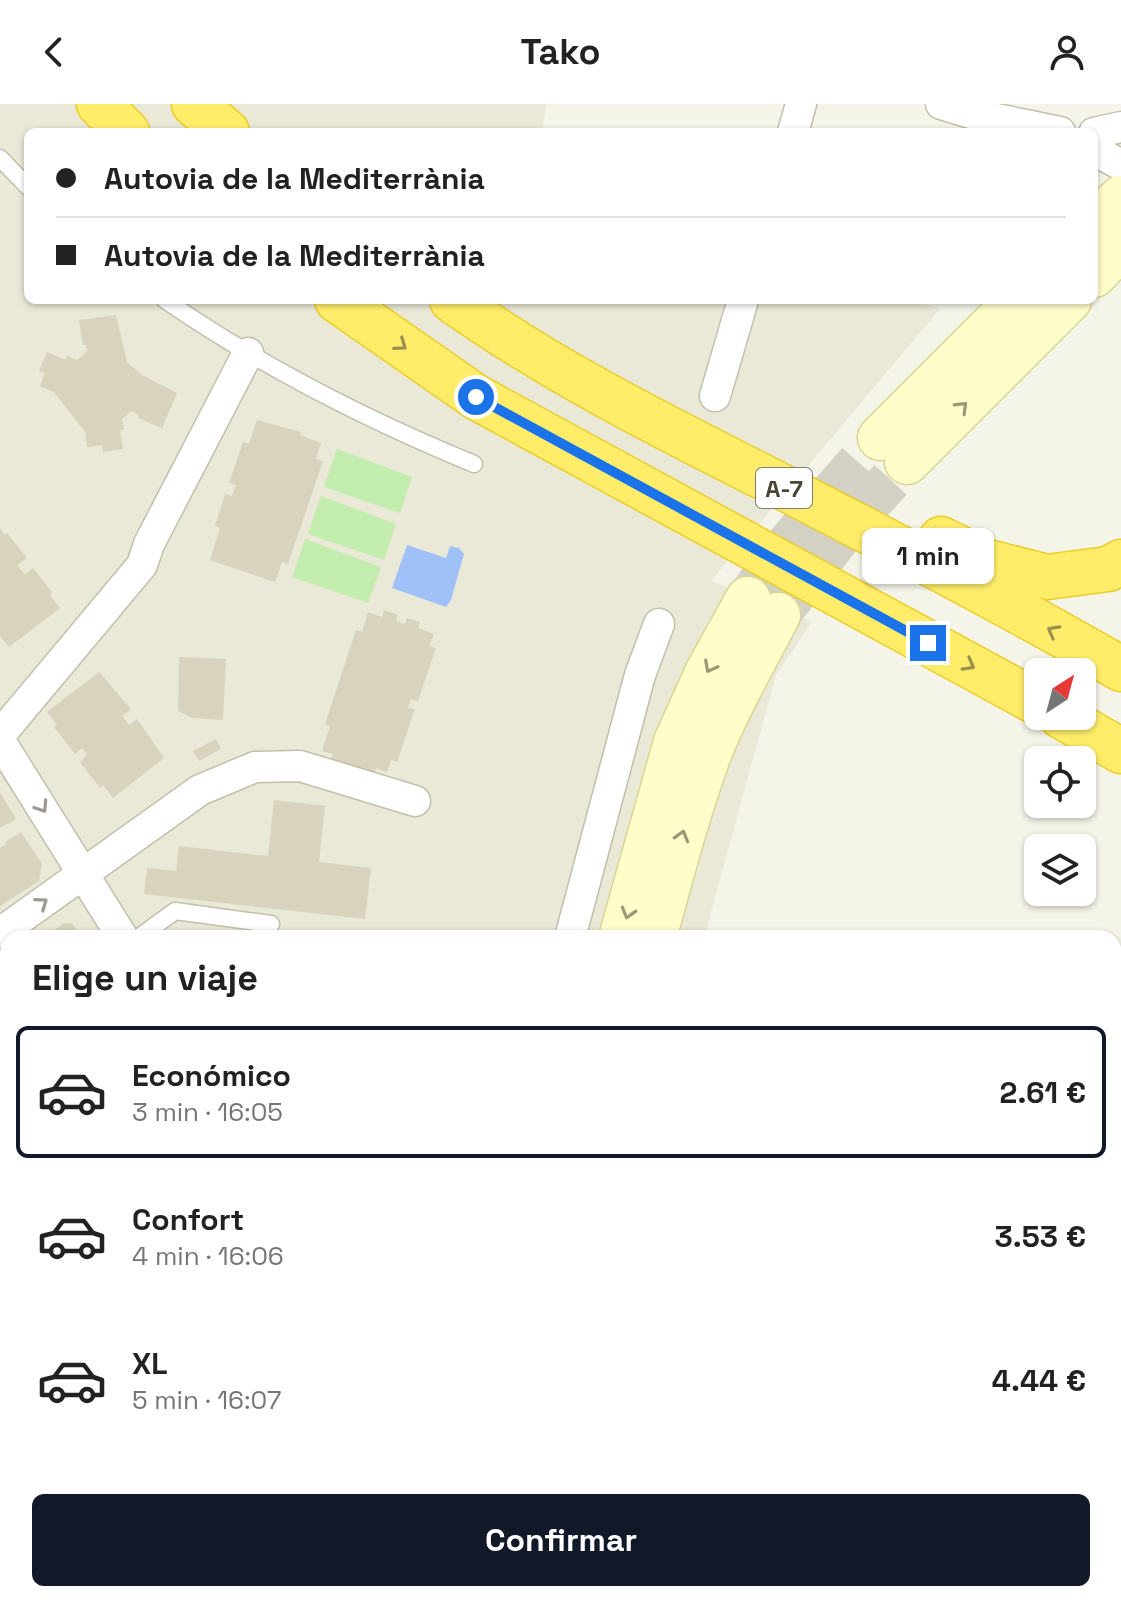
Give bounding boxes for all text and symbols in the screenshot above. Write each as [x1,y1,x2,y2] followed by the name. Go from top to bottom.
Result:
[520,29,601,75] text: Tako
[32,30,76,74] icon: back
[1045,30,1089,74] icon: person
[104,159,485,198] text: Autovia de la Mediterrània
[104,236,485,275] text: Autovia de la Mediterrània
[393,335,407,350] one-way arrow
[458,379,494,415] route start
[953,402,967,416] one-way arrow
[756,468,812,508] road number: A-7
[862,527,994,583] callout: 1 min
[896,539,960,573] text: 1 min
[910,625,946,661] route end
[1047,626,1061,641] one-way arrow
[960,655,974,671] one-way arrow
[1024,658,1096,730] north arrow
[1024,658,1096,906] map controls
[705,659,720,674] one-way arrow
[1024,746,1096,818] button: locate
[32,798,47,813] one-way arrow
[673,829,690,843] one-way arrow
[1024,834,1096,906] button: layers
[34,898,48,913] one-way arrow
[621,906,638,920] one-way arrow
[32,955,258,1001] text: Elige un viaje
[36,1056,108,1128] icon: car
[132,1056,291,1095] text: Económico
[1000,1073,1086,1112] text: 2.61 €
[132,1095,283,1129] text: 3 min · 16:05
[36,1200,108,1272] icon: car
[132,1200,244,1239] text: Confort
[995,1217,1086,1256] text: 3.53 €
[132,1239,284,1273] text: 4 min · 16:06
[36,1344,108,1416] icon: car
[132,1344,168,1383] text: XL
[992,1361,1086,1400] text: 4.44 €
[132,1383,281,1417] text: 5 min · 16:07
[32,1494,1090,1586] button: Confirmar

